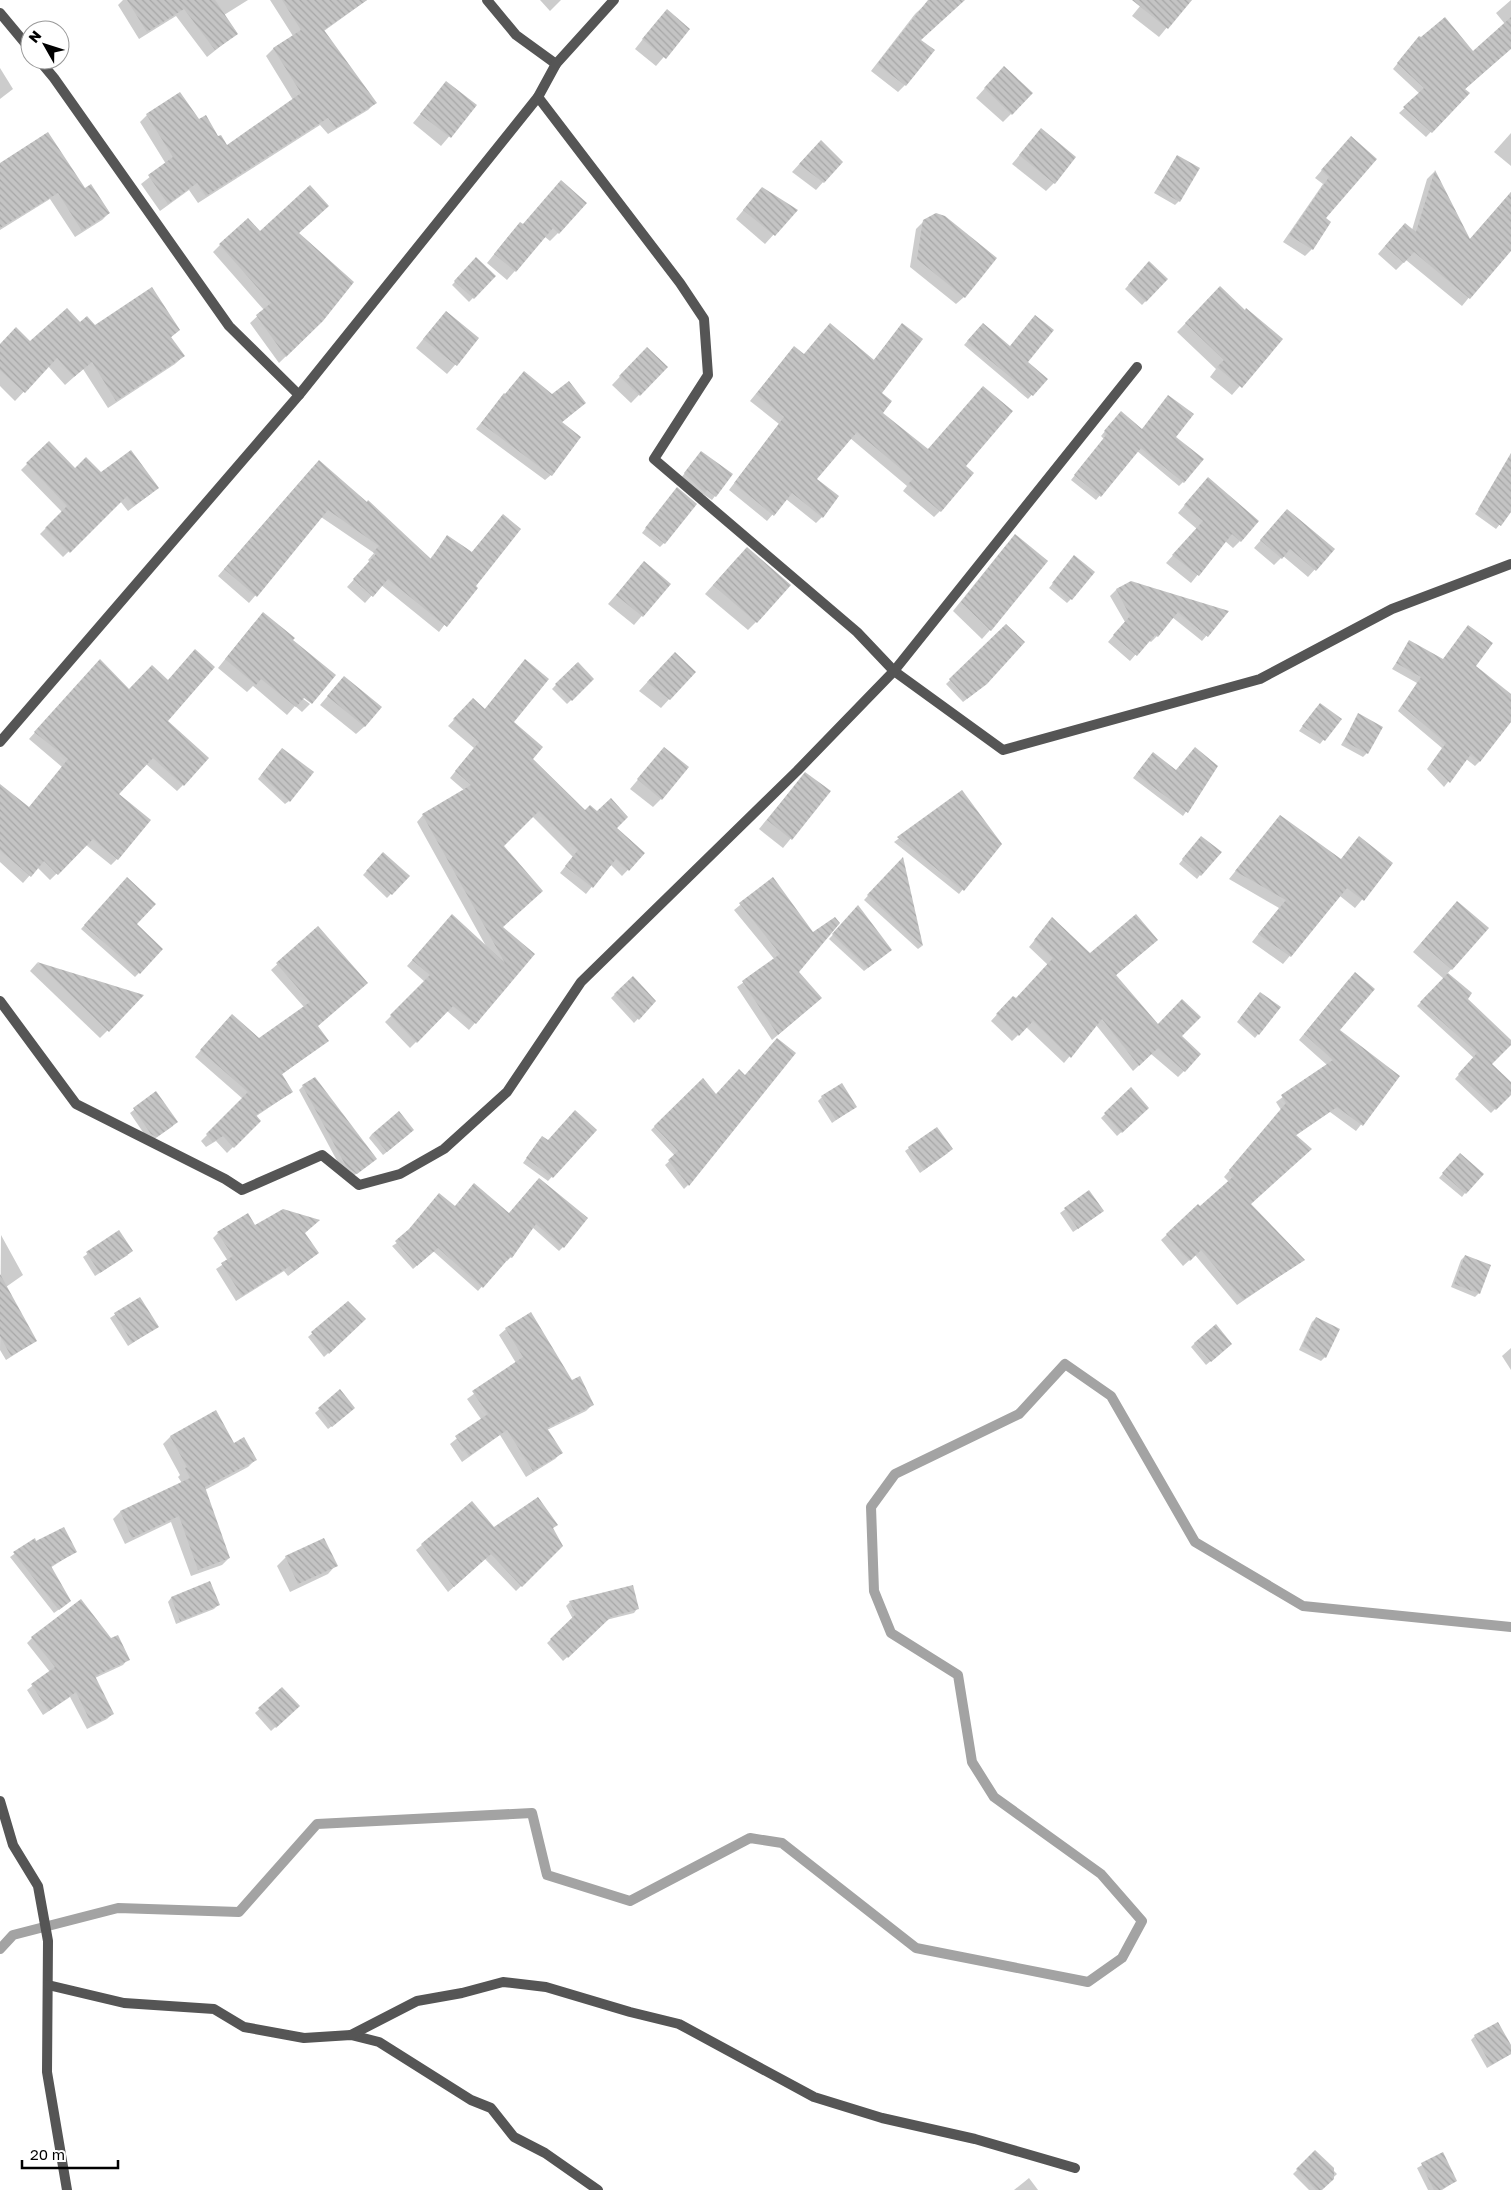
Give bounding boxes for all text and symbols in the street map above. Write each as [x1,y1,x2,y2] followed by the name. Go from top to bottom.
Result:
[20,20,70,70] north arrow
[25,27,44,46] text: N
[22,2138,119,2170] scale bar
[30,2145,65,2163] text: 20 m

